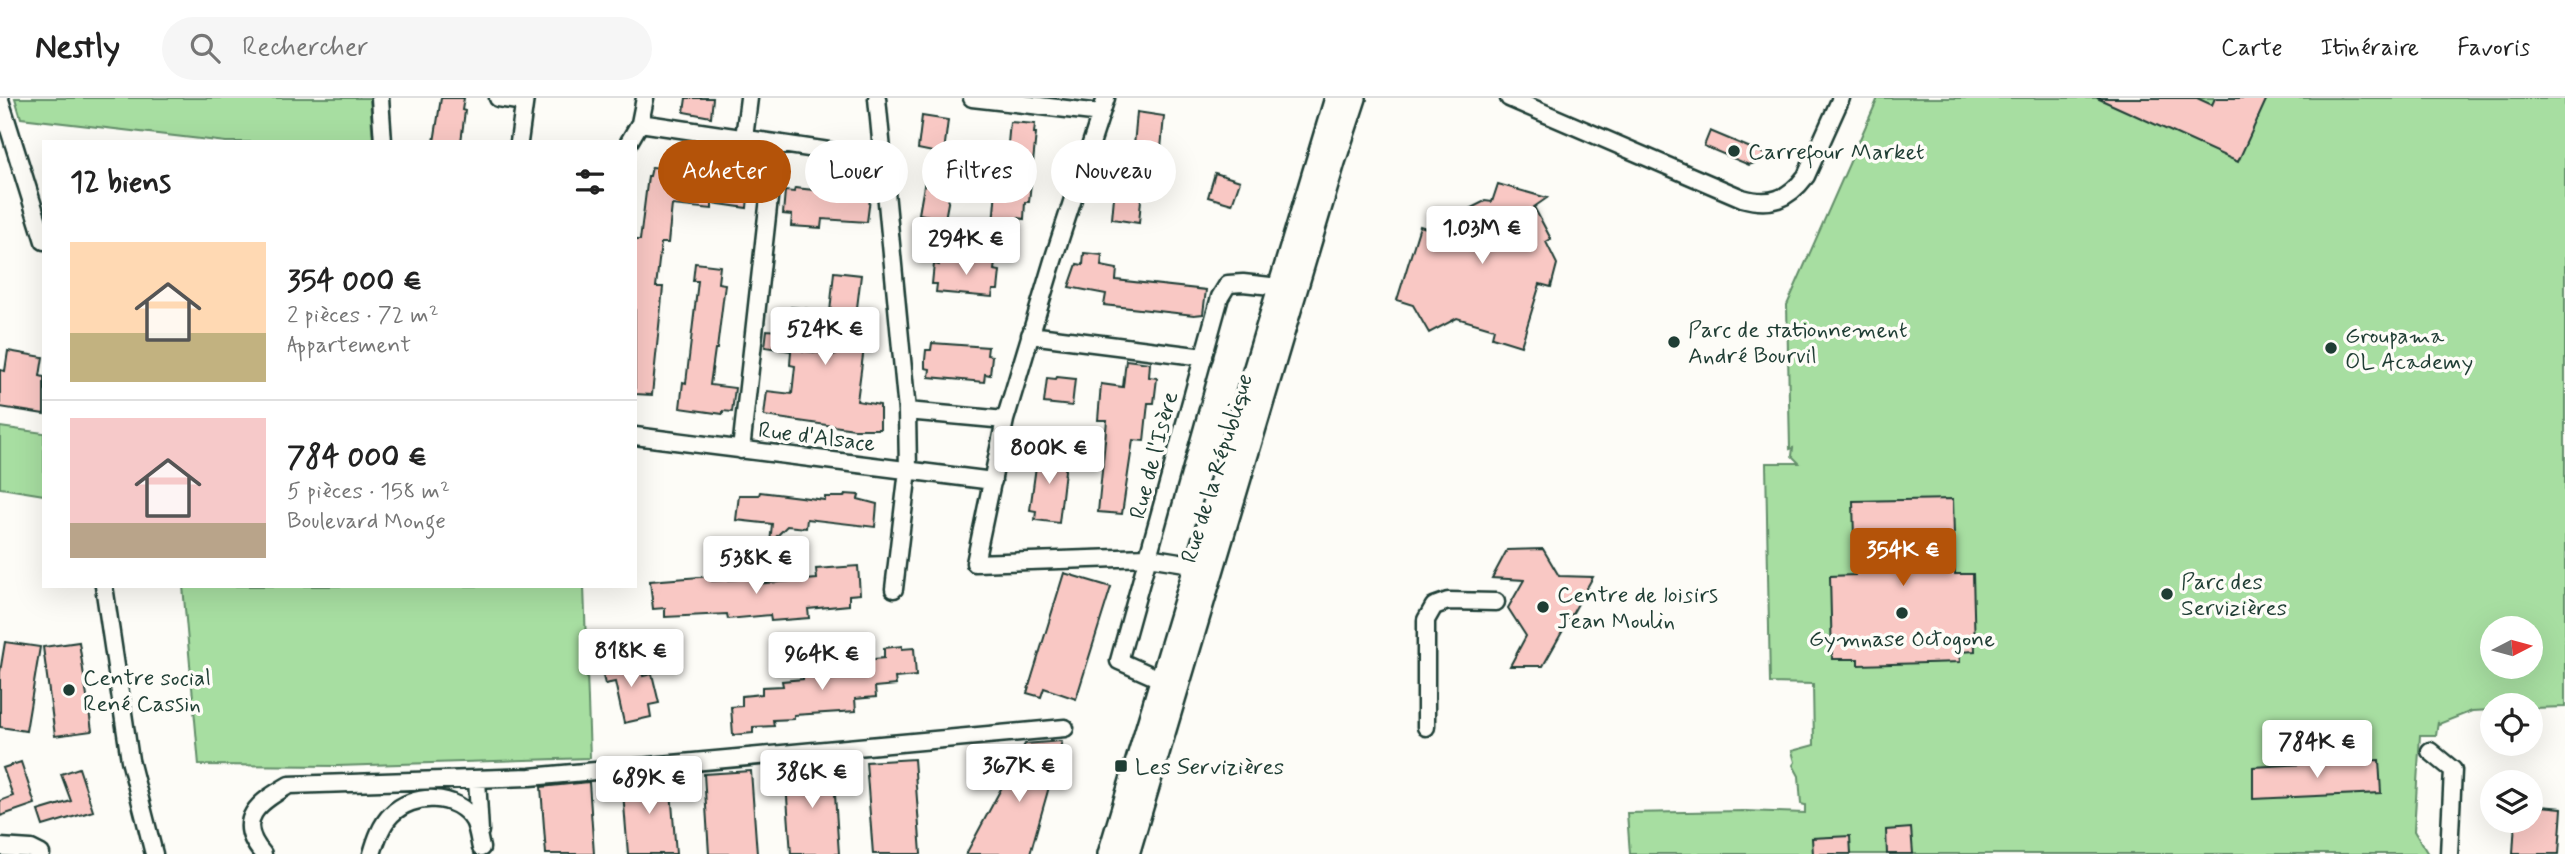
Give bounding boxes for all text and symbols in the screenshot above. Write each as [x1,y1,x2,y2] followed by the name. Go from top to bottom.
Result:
[162,17,652,80] search box
[35,26,120,70] text: Nestly
[186,29,224,67] icon: search
[242,31,369,65] text: Rechercher
[2221,33,2283,64] text: Carte
[2321,33,2419,64] text: Itinéraire
[2457,33,2530,64] text: Favoris
[1748,138,1925,169] place label: Carrefour Market
[658,140,791,203] chip: Acheter
[805,140,908,203] chip: Louer
[922,140,1037,203] chip: Filtres
[1051,140,1176,203] chip: Nouveau
[1726,143,1742,159] marker: Carrefour Market
[70,163,171,202] text: 12 biens
[571,163,609,201] icon: filters
[1417,206,1547,266] pin: 1.03M €
[1442,214,1522,244] text: 1.03M €
[909,218,1023,277] pin: 294K €
[928,225,1004,255] text: 294K €
[287,262,422,301] text: 354 000 €
[126,270,210,354] icon: home
[287,301,439,331] text: 2 pièces · 72 m²
[768,308,882,367] pin: 524K €
[786,315,864,345] text: 524K €
[1688,316,1908,372] place label: Parc de stationnement André Bourvil
[2345,322,2473,378] place label: Groupama OL Academy
[287,331,411,361] text: Appartement
[1666,334,1682,350] marker: Parc de stationnement André Bourvil
[2323,340,2339,356] marker: Groupama OL Academy
[1175,370,1261,567] street label: Rue de la République
[1124,388,1186,523] street label: Rue de l'Isère
[756,416,877,460] street label: Rue d'Alsace
[992,426,1106,486] pin: 800K €
[1010,434,1088,464] text: 800K €
[287,438,427,477] text: 784 000 €
[126,446,210,530] icon: home
[287,477,450,507] text: 5 pièces · 158 m²
[287,507,446,537] text: Boulevard Monge
[1846,528,1960,588] pin: 354K €
[699,536,813,596] pin: 538K €
[1866,536,1940,566] text: 354K €
[719,544,793,574] text: 538K €
[2181,568,2287,624] place label: Parc des Servizières
[1557,581,1718,637] place label: Centre de loisirs Jean Moulin
[2159,586,2175,602] marker: Parc des Servizières
[1535,599,1551,615] marker: Centre de loisirs Jean Moulin
[1894,605,1910,621] marker: Gymnase Octogone
[2480,616,2543,679] north arrow
[2480,616,2543,833] map controls
[1809,625,1995,655] place label: Gymnase Octogone
[574,630,688,689] pin: 818K €
[765,632,879,692] pin: 964K €
[595,637,667,667] text: 818K €
[784,640,860,670] text: 964K €
[83,664,211,720] place label: Centre social René Cassin
[61,682,77,698] marker: Centre social René Cassin
[2480,693,2543,756] button: locate
[2260,720,2374,780] pin: 784K €
[2278,728,2356,758] text: 784K €
[962,744,1076,804] pin: 367K €
[755,750,869,810] pin: 386K €
[982,752,1056,782] text: 367K €
[1135,753,1284,783] place label: Les Servizières
[592,756,706,816] pin: 689K €
[776,758,848,788] text: 386K €
[1113,758,1129,774] marker: Les Servizières
[612,764,686,794] text: 689K €
[2480,770,2543,833] button: layers

